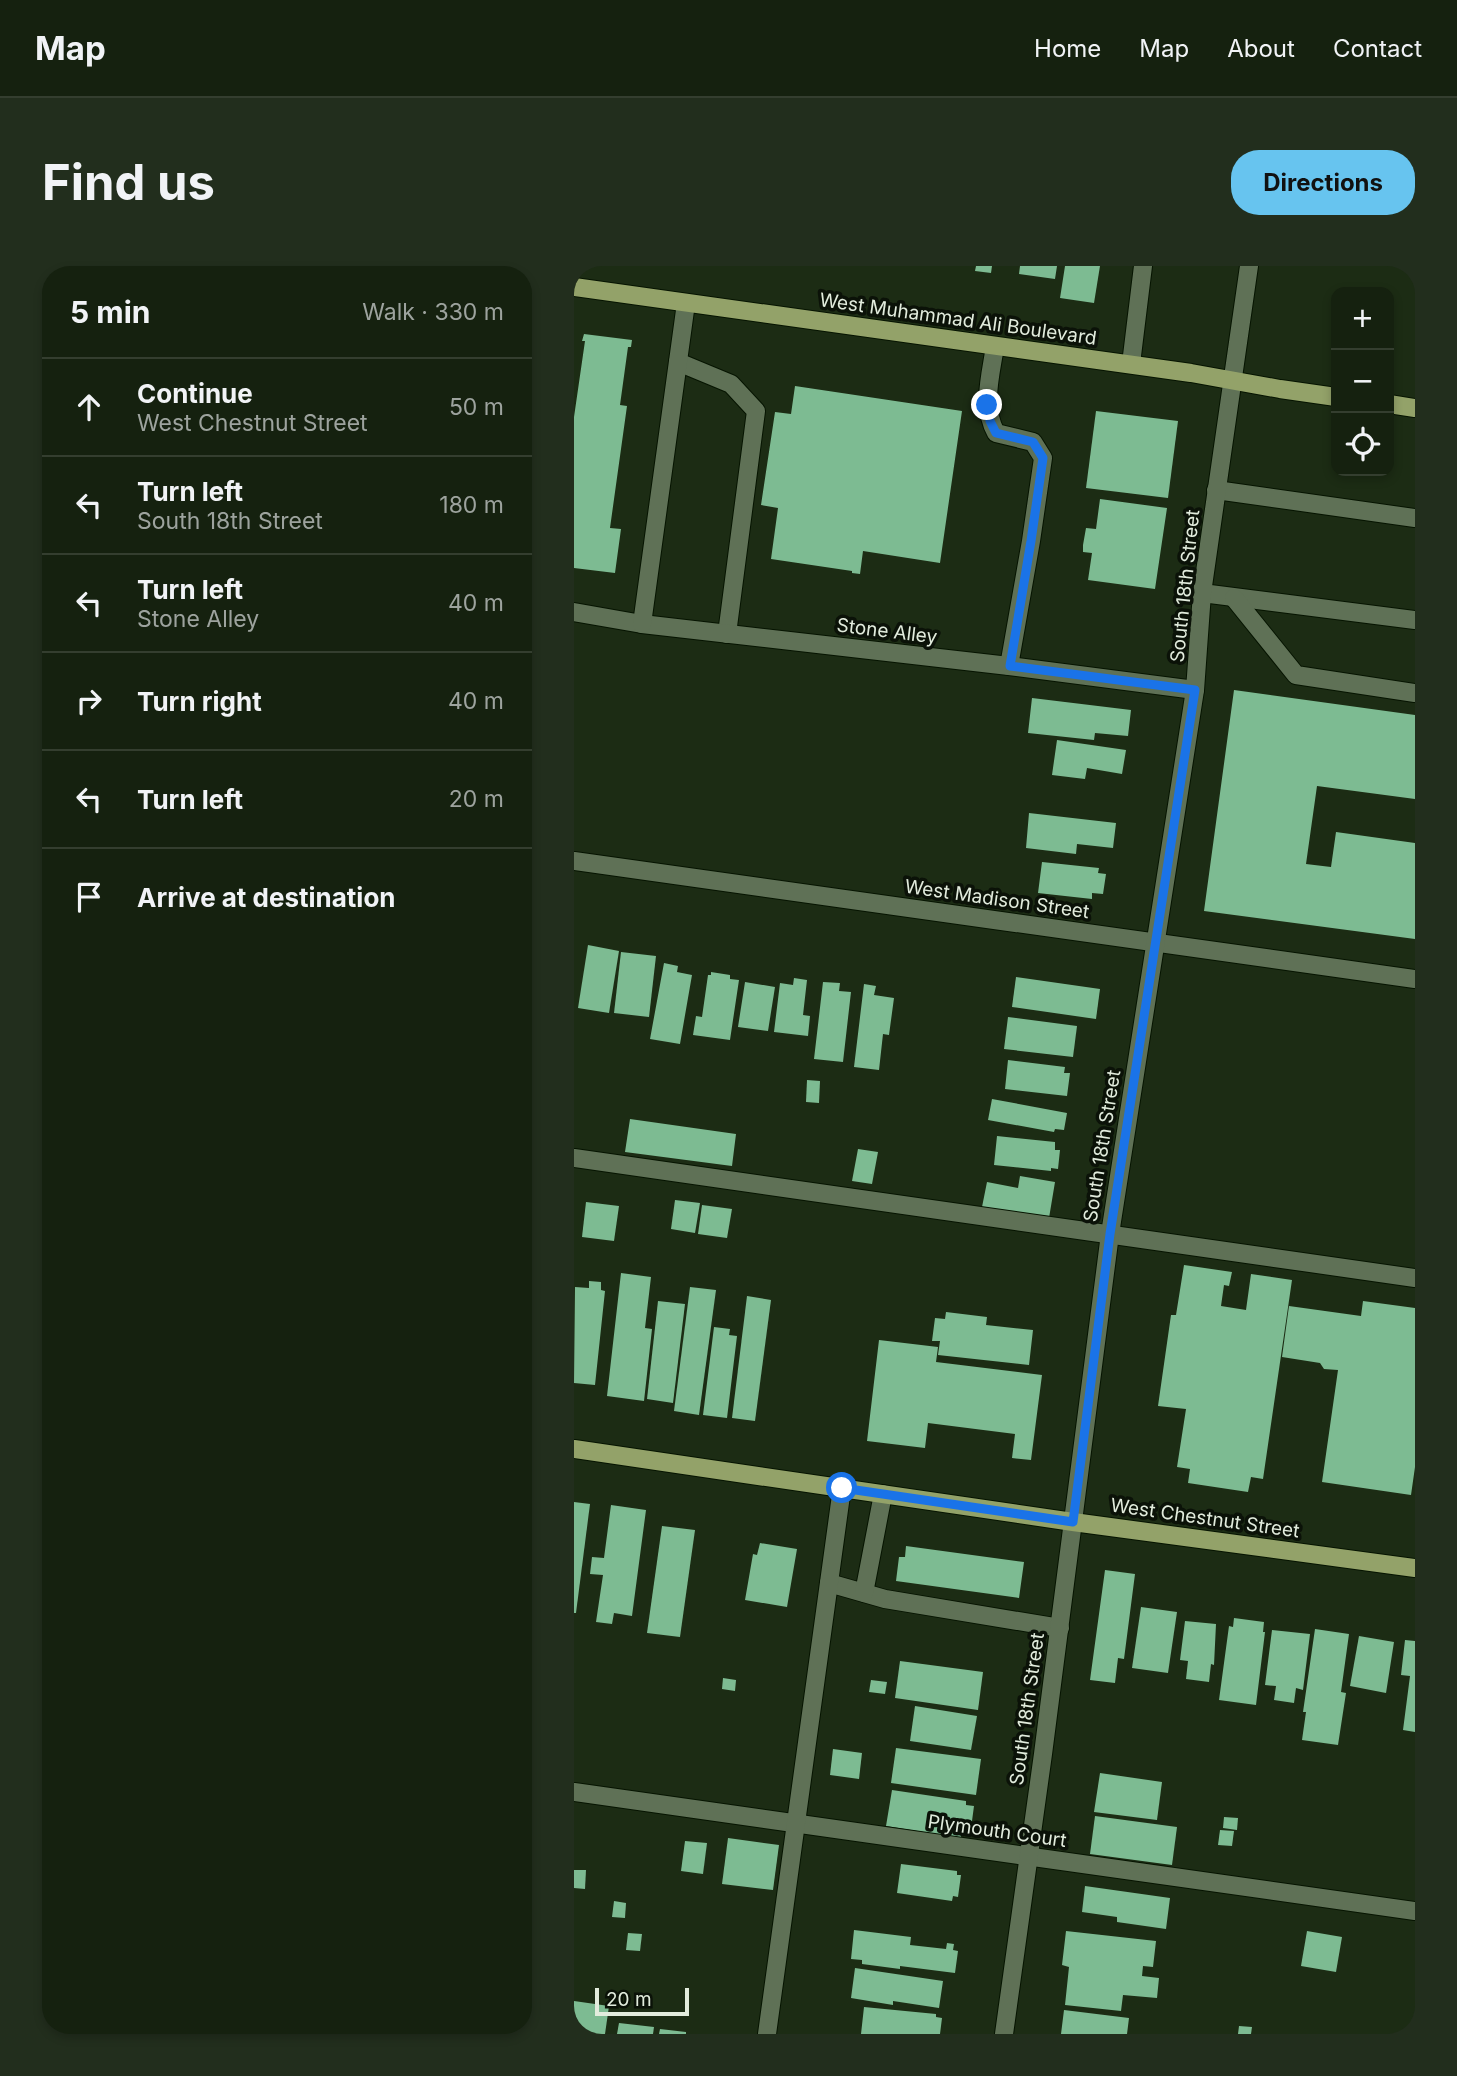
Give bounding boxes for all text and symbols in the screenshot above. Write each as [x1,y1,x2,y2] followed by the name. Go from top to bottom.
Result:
[35,28,106,68] text: Map
[1034,34,1101,63] text: Home
[1139,34,1189,63] text: Map
[1227,34,1295,63] text: About
[1333,34,1422,63] text: Contact
[1231,150,1415,215] button: Directions
[42,153,215,212] text: Find us
[1331,287,1394,476] map controls
[1331,287,1394,350] button: +
[818,288,1098,350] street label: West Muhammad Ali Boulevard
[70,294,150,330] text: 5 min
[362,298,504,326] text: Walk · 330 m
[1331,350,1394,413] button: −
[137,378,253,409] text: Continue
[70,388,108,426] icon: ahead
[971,389,1002,420] route end
[449,393,504,421] text: 50 m
[137,409,368,437] text: West Chestnut Street
[1331,413,1394,476] button: locate
[137,476,243,507] text: Turn left
[70,486,108,524] icon: left
[439,491,504,519] text: 180 m
[137,507,323,535] text: South 18th Street
[1166,508,1204,664] street label: South 18th Street
[137,574,243,605] text: Turn left
[70,584,108,622] icon: left
[448,589,504,617] text: 40 m
[137,605,259,633] text: Stone Alley
[835,613,939,649] street label: Stone Alley
[70,682,108,720] icon: right
[137,686,262,717] text: Turn right
[448,687,504,715] text: 40 m
[70,780,108,818] icon: left
[137,784,243,815] text: Turn left
[449,785,504,813] text: 20 m
[903,875,1091,923] street label: West Madison Street
[70,878,108,916] icon: arrive
[137,882,396,913] text: Arrive at destination
[1079,1068,1125,1224] street label: South 18th Street
[826,1472,857,1503] route start
[1109,1493,1301,1543] street label: West Chestnut Street
[1005,1631,1049,1787] street label: South 18th Street
[926,1810,1068,1852] street label: Plymouth Court
[595,1985,690,2017] scale bar
[606,1988,652,2011] text: 20 m

